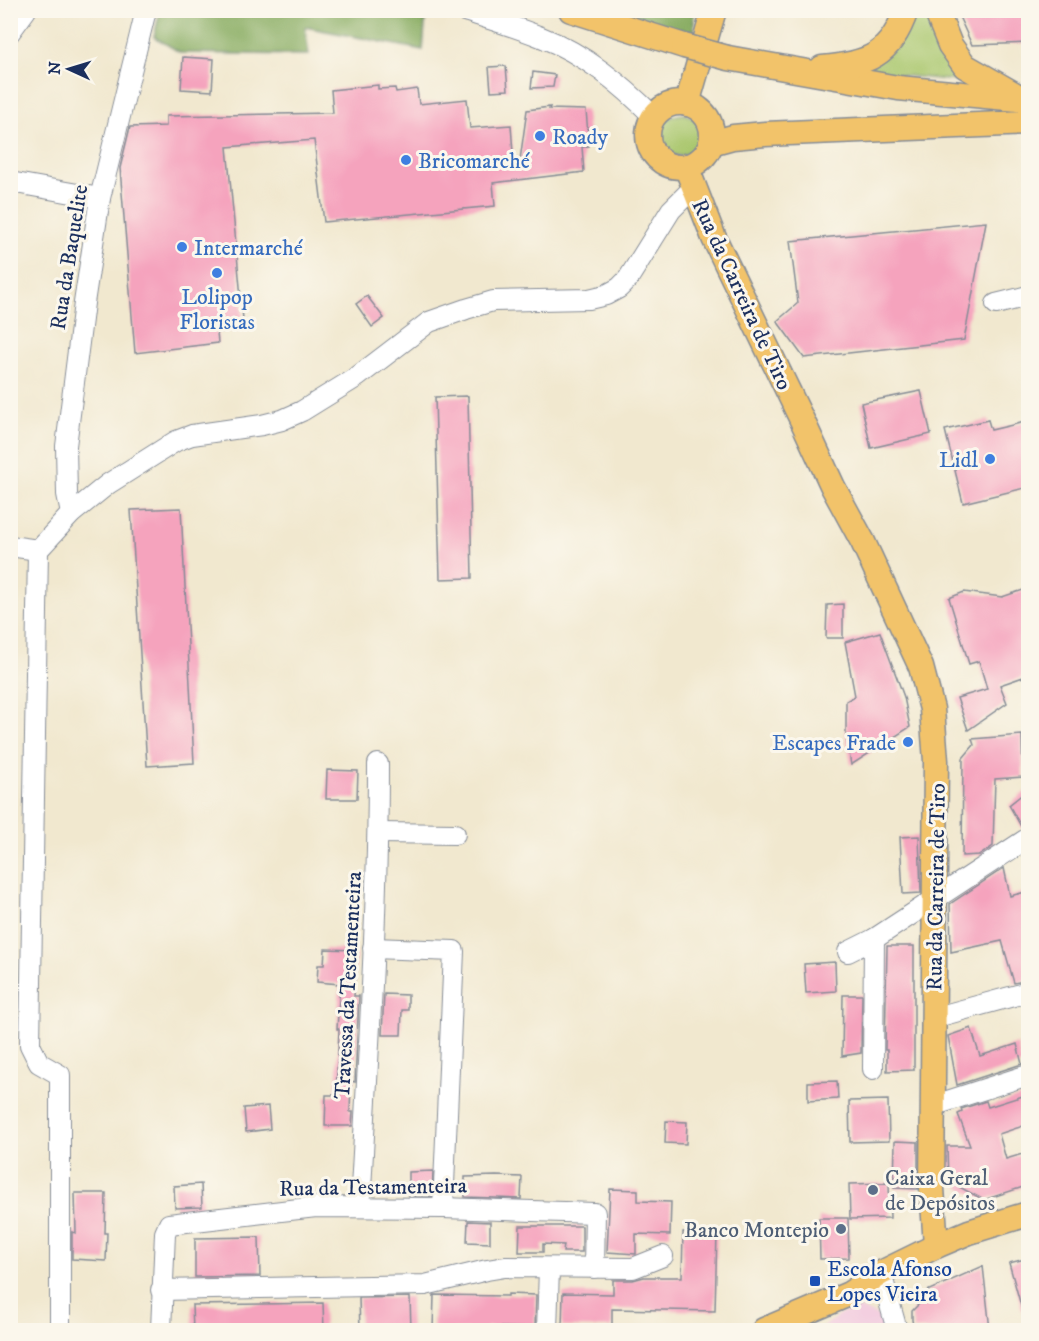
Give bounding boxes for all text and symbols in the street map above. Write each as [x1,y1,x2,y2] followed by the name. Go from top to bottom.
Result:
[39,39,99,99] north arrow
[45,61,65,75] text: N
[552,124,608,151] place label: Roady
[533,129,547,143] marker: Roady
[418,148,530,175] place label: Bricomarché
[399,153,413,167] marker: Bricomarché
[45,183,94,332] street label: Rua da Baquelite
[686,195,798,394] street label: Rua da Carreira de Tiro
[194,235,303,262] place label: Intermarché
[175,240,189,254] marker: Intermarché
[210,266,224,280] marker: Lolipop Floristas
[179,284,255,336] place label: Lolipop Floristas
[939,447,978,474] place label: Lidl
[983,452,997,466] marker: Lidl
[772,730,896,757] place label: Escapes Frade
[901,735,915,749] marker: Escapes Frade
[921,783,952,991] street label: Rua da Carreira de Tiro
[329,870,368,1100] street label: Travessa da Testamenteira
[885,1165,995,1217] place label: Caixa Geral de Depósitos
[279,1172,468,1203] street label: Rua da Testamenteira
[866,1183,880,1197] marker: Caixa Geral de Depósitos
[684,1217,829,1244] place label: Banco Montepio
[834,1222,848,1236] marker: Banco Montepio
[827,1256,952,1308] place label: Escola Afonso Lopes Vieira
[808,1274,822,1288] marker: Escola Afonso Lopes Vieira

